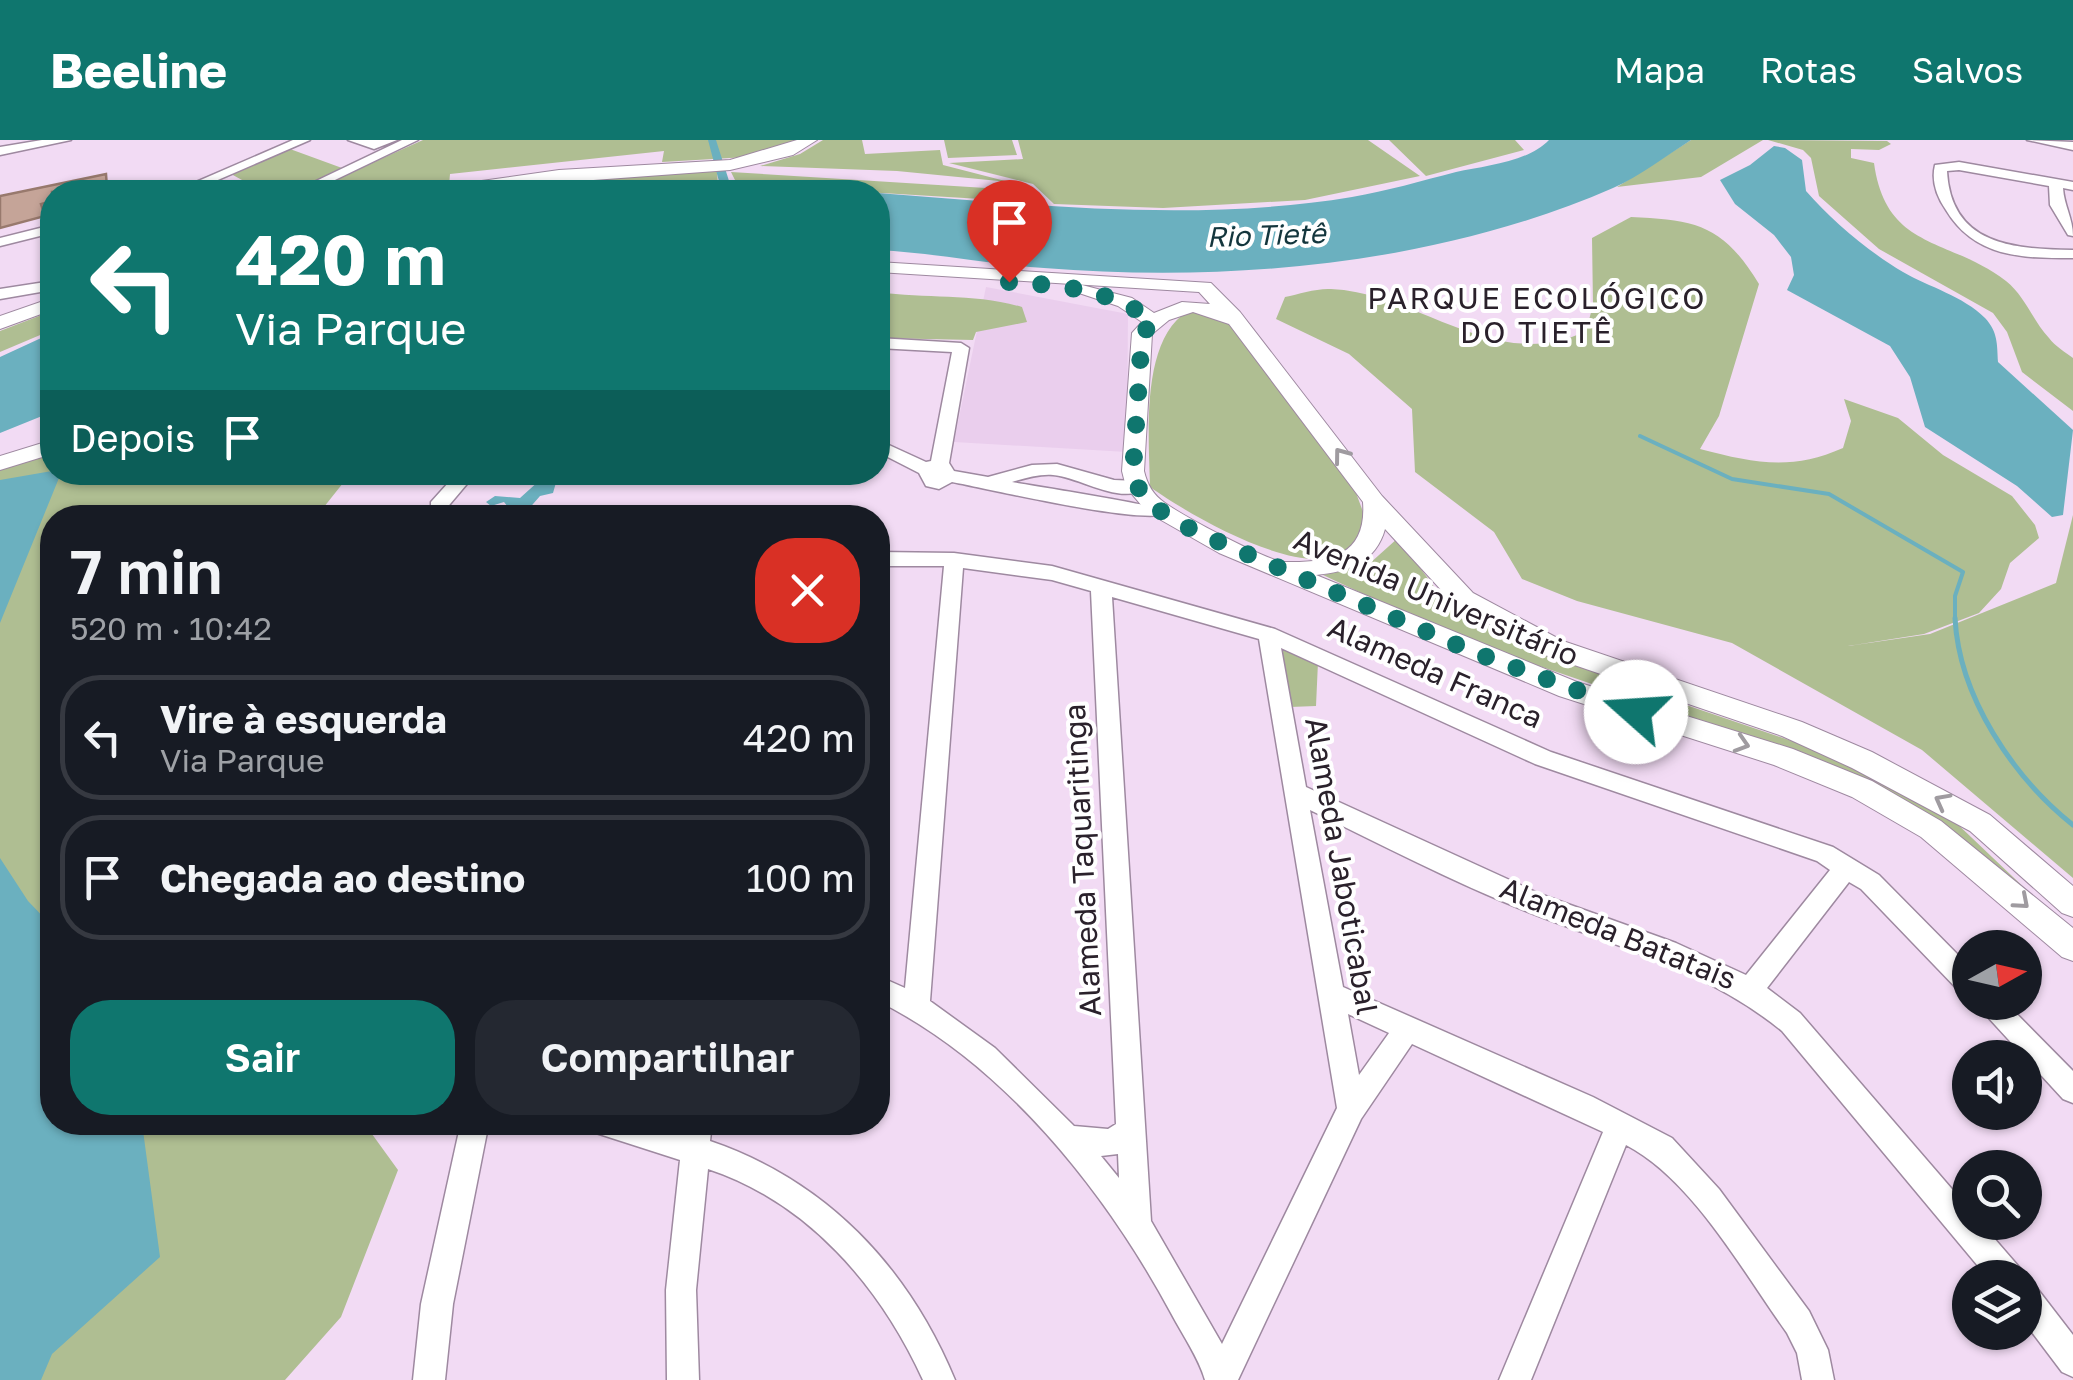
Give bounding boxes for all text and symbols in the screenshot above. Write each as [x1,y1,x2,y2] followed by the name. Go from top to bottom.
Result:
[50,41,227,99] text: Beeline
[1614,49,1705,91] text: Mapa
[1760,49,1857,91] text: Rotas
[1912,49,2023,91] text: Salvos
[967,180,1052,283] pin
[982,195,1037,250] icon: arrive
[235,216,446,300] text: 420 m
[1206,216,1328,253] water label: Rio Tietê
[70,220,200,350] icon: left
[1367,280,1707,350] district label: PARQUE ECOLÓGICO DO TIETÊ
[235,301,466,355] text: Via Parque
[215,410,270,465] icon: arrive
[70,415,195,460] text: Depois
[1336,448,1353,466] one-way arrow
[1289,521,1584,673] street label: Avenida Universitário
[70,535,222,607] text: 7 min
[755,538,860,643] button: close
[70,609,272,647] text: 520 m · 10:42
[1323,609,1548,735] street label: Alameda Franca
[1584,660,1688,764] position arrow
[160,696,447,741] text: Vire à esquerda
[1056,703,1108,1017] street label: Alameda Taquaritinga
[75,710,130,765] icon: left
[1298,714,1386,1017] street label: Alameda Jaboticabal
[743,715,855,760] text: 420 m
[1733,732,1750,753] one-way arrow
[160,741,325,779] text: Via Parque
[1934,794,1952,814] one-way arrow
[75,850,130,905] icon: arrive
[160,855,525,900] text: Chegada ao destino
[746,855,855,900] text: 100 m
[1495,869,1742,997] street label: Alameda Batatais
[2010,891,2029,909] one-way arrow
[1952,930,2042,1020] north arrow
[1952,930,2042,1350] map controls
[70,1000,455,1115] button: Sair
[475,1000,860,1115] button: Compartilhar
[1952,1040,2042,1130] button: sound
[1952,1150,2042,1240] button: search
[1952,1260,2042,1350] button: layers

